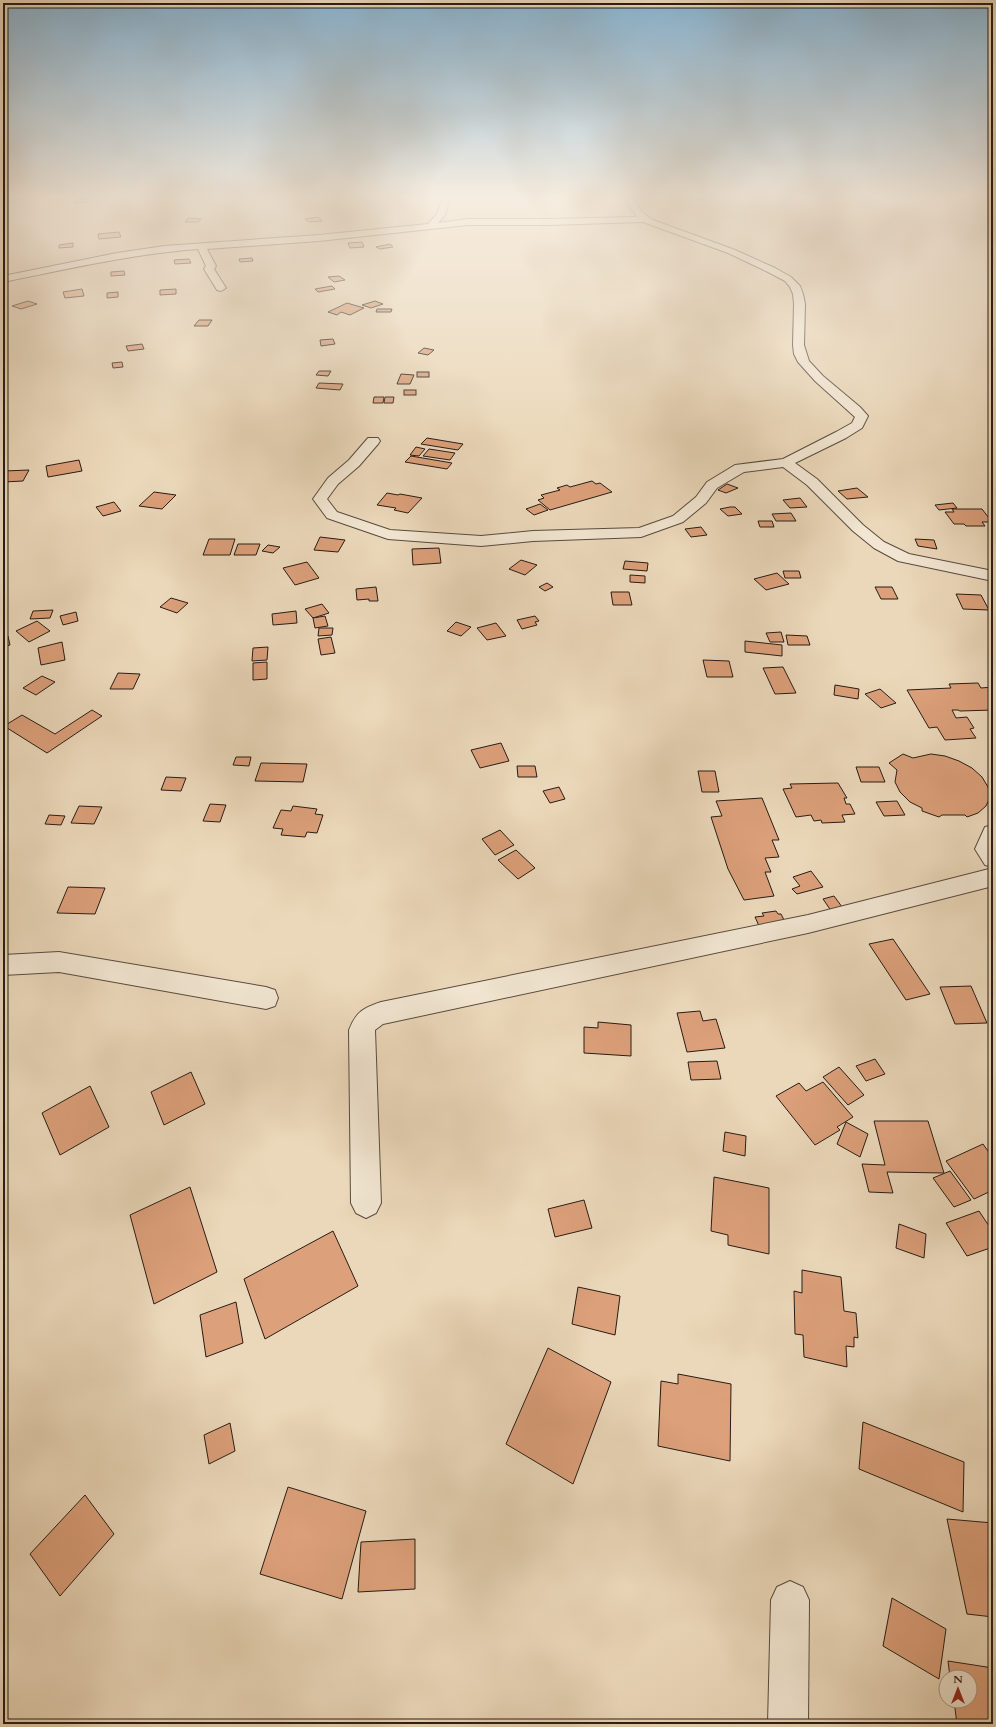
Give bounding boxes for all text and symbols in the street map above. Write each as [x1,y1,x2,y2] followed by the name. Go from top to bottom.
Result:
[938,1669,978,1709] north arrow
[953,1672,963,1687] text: N

